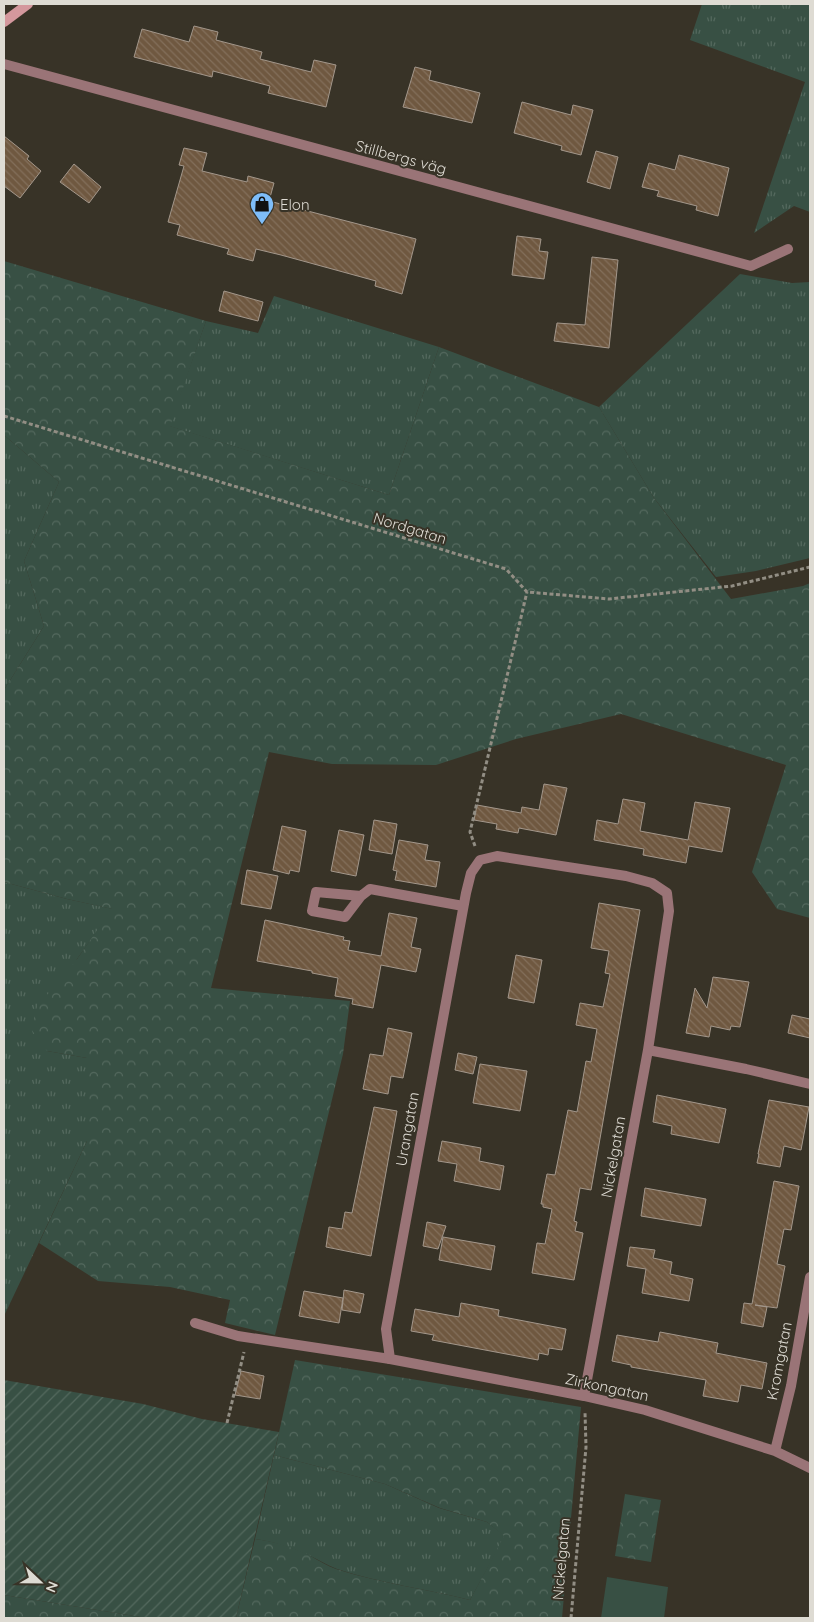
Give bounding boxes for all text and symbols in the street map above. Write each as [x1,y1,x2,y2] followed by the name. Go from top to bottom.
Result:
[353,136,449,178] street label: Stillbergs väg
[249,191,275,225] shop icon: Elon
[280,195,310,214] place label: Elon
[371,508,449,548] street label: Nordgatan
[391,1090,423,1168] street label: Urangatan
[596,1115,630,1199] street label: Nickelgatan
[762,1320,796,1402] street label: Kromgatan
[563,1369,651,1405] street label: Zirkongatan
[548,1517,574,1601] street label: Nickelgatan
[15,1557,65,1607] north arrow
[42,1579,62,1595] text: N

